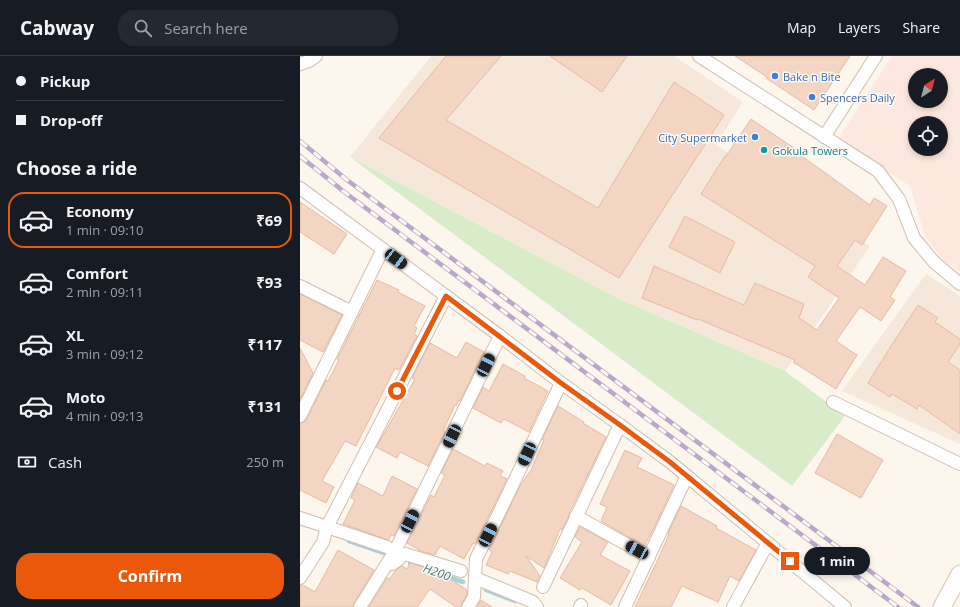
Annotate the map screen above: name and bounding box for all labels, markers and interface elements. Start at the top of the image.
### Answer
search box [118,10,398,46]
text: Cabway [20,15,94,41]
icon: search [132,17,154,39]
text: Search here [164,18,248,38]
text: Map [787,18,816,37]
text: Layers [838,18,880,37]
text: Share [902,18,940,37]
north arrow [908,68,948,108]
map controls [908,68,948,156]
place label: Bake n Bite [783,69,841,84]
text: Pickup [40,71,90,91]
marker: Bake n Bite [770,71,780,81]
place label: Spencers Daily [820,90,895,105]
marker: Spencers Daily [807,92,817,102]
text: Drop-off [40,110,102,130]
button: locate [908,116,948,156]
place label: City Supermarket [658,130,747,145]
marker: City Supermarket [750,132,760,142]
place label: Gokula Towers [772,143,848,158]
marker: Gokula Towers [759,145,769,155]
text: Choose a ride [16,156,137,180]
text: Economy [66,201,134,221]
icon: car [18,202,54,238]
text: ₹69 [256,210,282,230]
text: 1 min · 09:10 [66,221,143,239]
car [383,247,409,271]
text: Comfort [66,263,128,283]
icon: car [18,264,54,300]
text: ₹93 [256,272,282,292]
text: 2 min · 09:11 [66,283,143,301]
text: XL [66,325,84,345]
icon: car [18,326,54,362]
text: ₹117 [248,334,282,354]
text: 3 min · 09:12 [66,345,143,363]
car [475,352,497,378]
route start [388,382,406,400]
text: Moto [66,387,105,407]
icon: car [18,388,54,424]
text: ₹131 [248,396,282,416]
text: 4 min · 09:13 [66,407,143,425]
car [441,423,463,449]
car [516,441,538,467]
icon: cash [16,451,38,473]
text: Cash [48,452,82,472]
text: 250 m [246,453,284,471]
car [399,508,421,534]
car [477,522,499,548]
car [624,539,650,561]
callout: 1 min [804,547,870,575]
route end [781,552,799,570]
text: 1 min [819,552,855,570]
button: Confirm [16,553,284,599]
water label: H200 [421,559,453,585]

